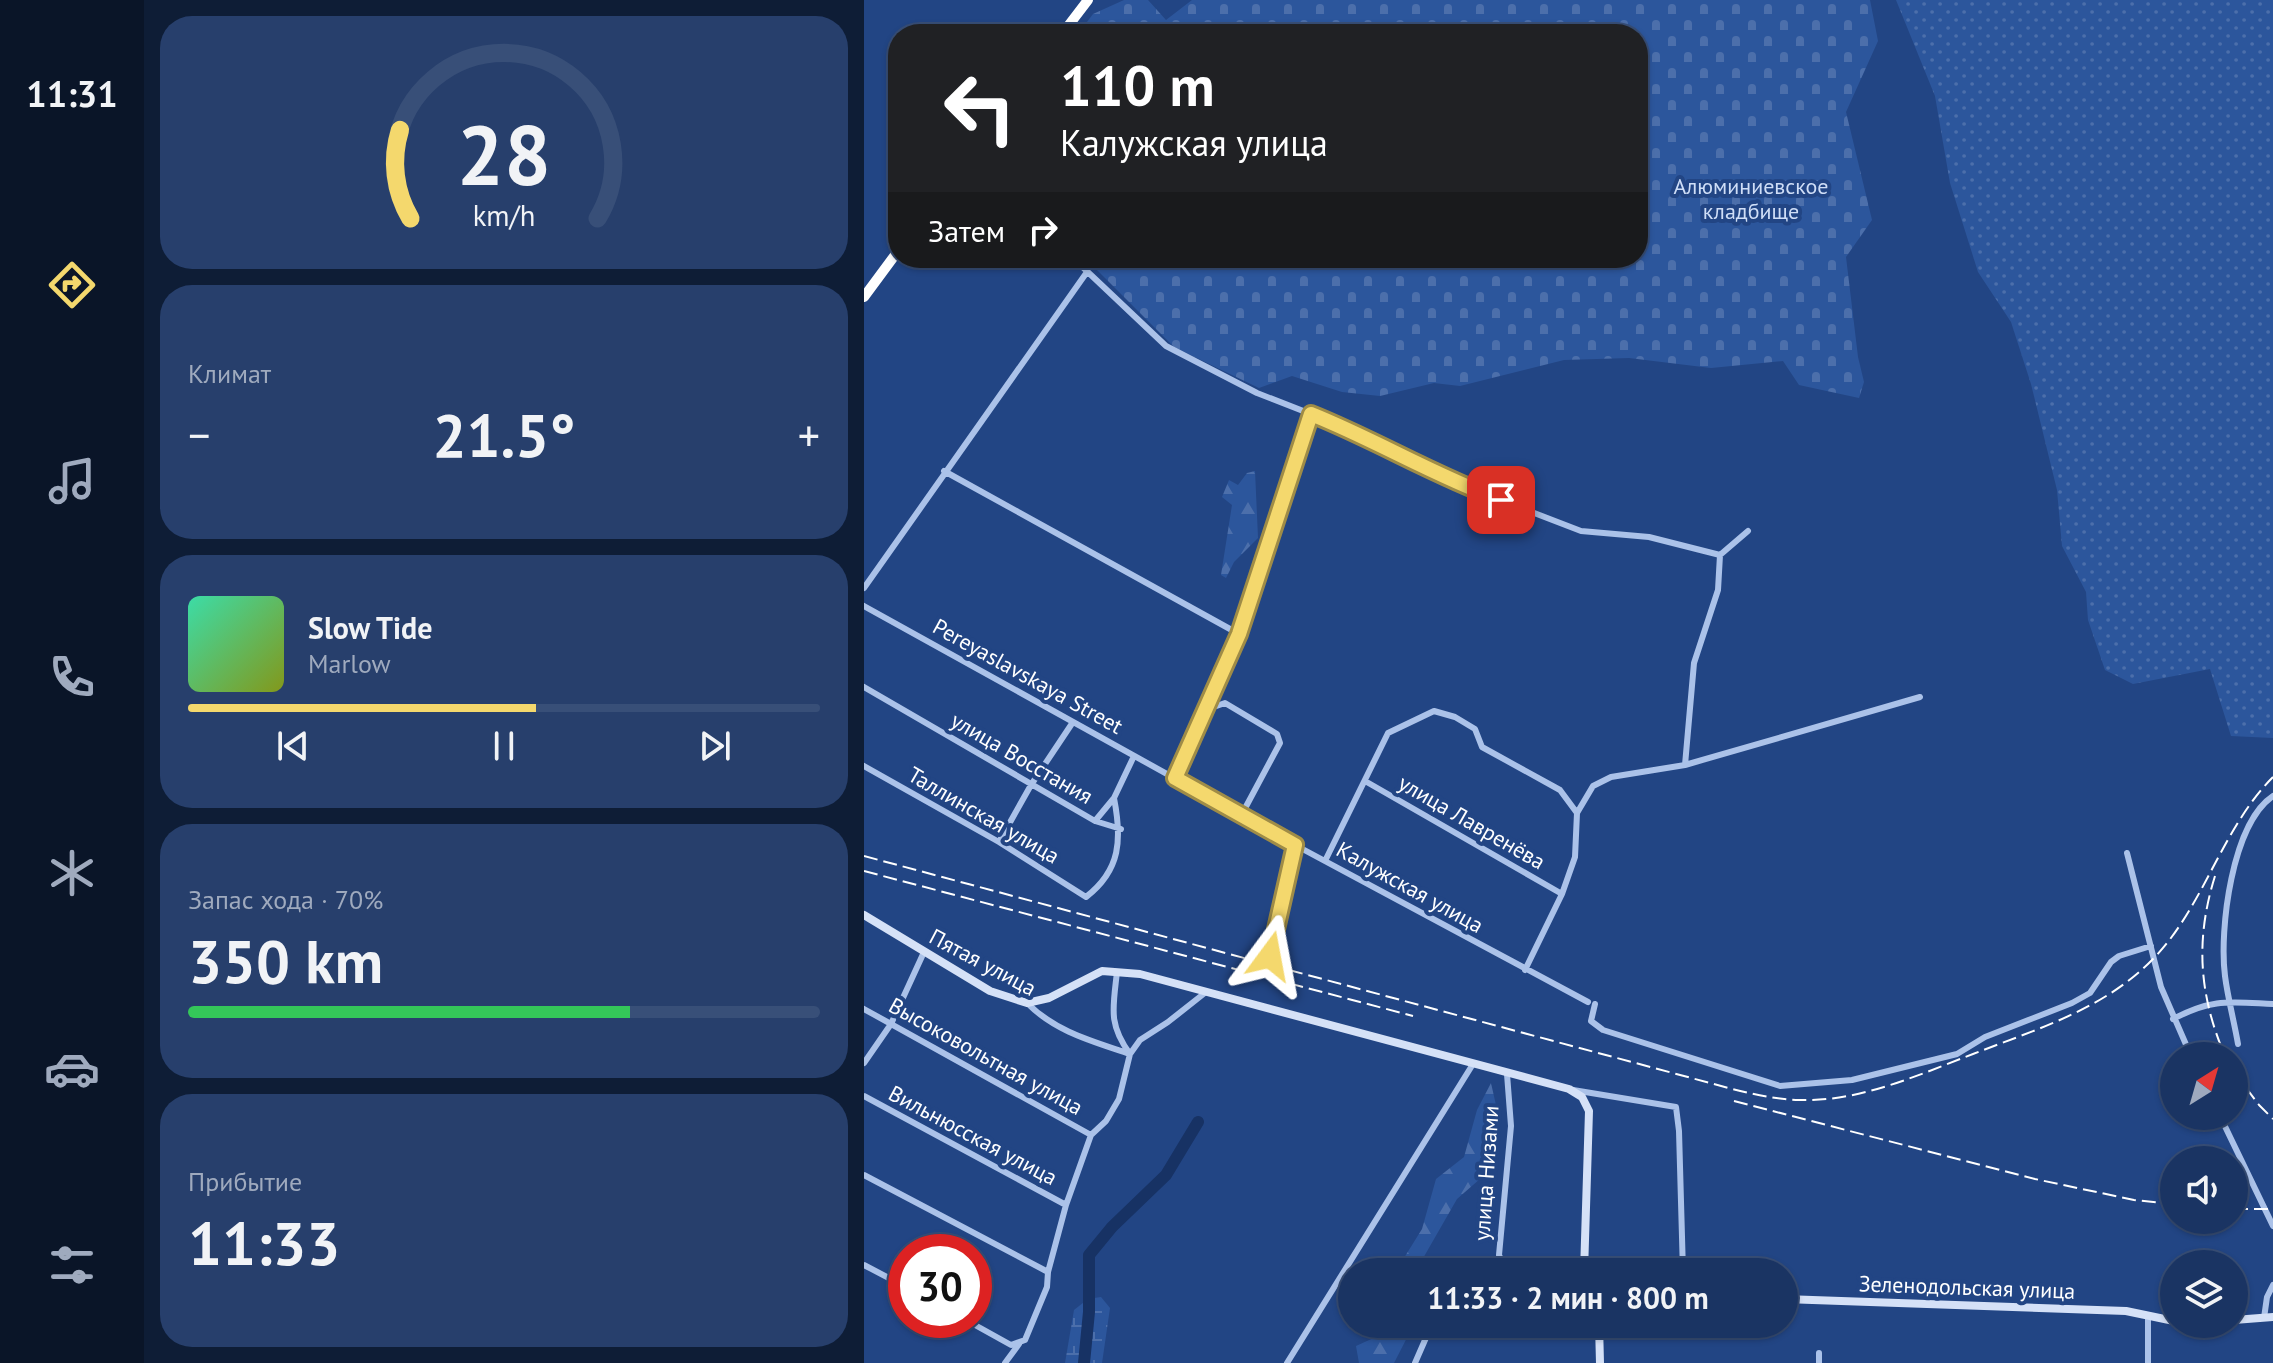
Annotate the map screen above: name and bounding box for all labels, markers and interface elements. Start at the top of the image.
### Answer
text: 110 m [1060,49,1215,121]
icon: left [928,56,1032,160]
text: 11:31 [26,70,118,117]
text: 28 [457,99,551,207]
text: Калужская улица [1060,119,1328,166]
park label: Алюминиевское кладбище [1673,172,1829,225]
text: km/h [473,197,535,234]
icon: right [1021,208,1065,252]
text: Затем [928,211,1005,250]
icon: directions [44,257,100,313]
text: Климат [188,357,271,390]
text: 21.5° [432,396,576,474]
text: − [188,406,210,463]
text: + [798,406,820,463]
icon: music [44,453,100,509]
pin [1467,466,1535,534]
icon: arrive [1479,478,1523,522]
text: Slow Tide [308,608,433,647]
street label: Pereyaslavskaya Street [928,612,1128,740]
text: Marlow [308,647,391,680]
icon: phone [44,649,100,705]
street label: улица Восстания [946,706,1098,810]
icon: previous [271,724,315,768]
icon: pause [482,724,526,768]
icon: next [693,724,737,768]
street label: Таллинская улица [903,760,1065,870]
street label: улица Лавренёва [1393,769,1551,875]
street label: Калужская улица [1332,835,1488,939]
icon: climate [44,845,100,901]
text: Запас хода · 70% [188,883,383,916]
position arrow [1228,914,1312,998]
text: 350 km [188,922,383,1000]
street label: Пятая улица [925,922,1041,1002]
street label: Высоковольтная улица [884,991,1088,1121]
icon: car [44,1041,100,1097]
north arrow [2160,1042,2248,1130]
map controls [2160,1042,2248,1338]
street label: Вильнюсская улица [884,1079,1062,1191]
street label: улица Низами [1467,1104,1505,1242]
button: sound [2160,1146,2248,1234]
text: Прибытие [188,1165,302,1198]
text: 11:33 [188,1204,340,1282]
speed limit sign: 30 [888,1234,992,1338]
icon: filters [44,1237,100,1293]
button: layers [2160,1250,2248,1338]
street label: Зеленодольская улица [1858,1269,2076,1305]
text: 11:33 · 2 мин · 800 m [1427,1278,1709,1317]

